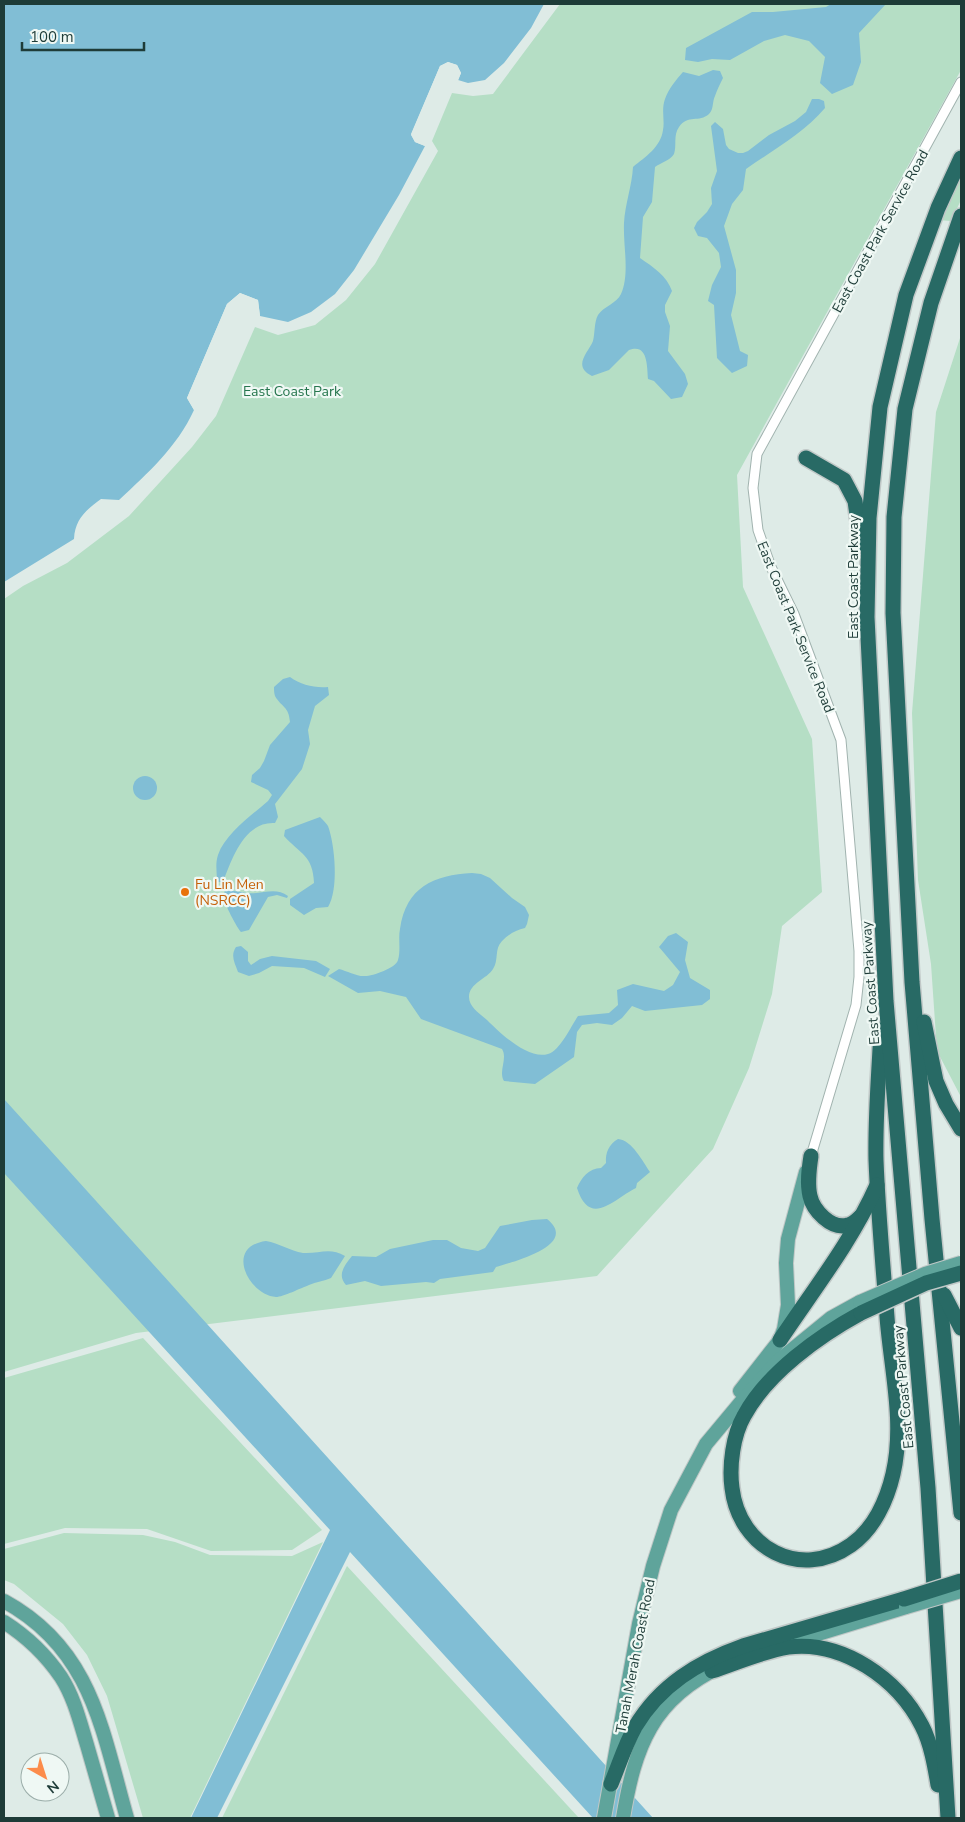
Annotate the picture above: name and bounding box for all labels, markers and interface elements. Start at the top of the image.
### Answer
scale bar [22,20,145,52]
text: 100 m [30,27,74,47]
street label: East Coast Park Service Road [828,146,933,316]
park label: East Coast Park [243,382,342,401]
street label: East Coast Parkway [844,514,863,639]
street label: East Coast Park Service Road [752,539,839,716]
place label: Fu Lin Men (NSRCC) [195,875,264,910]
marker: Fu Lin Men (NSRCC) [179,886,191,898]
street label: East Coast Parkway [857,920,884,1045]
street label: East Coast Parkway [889,1324,918,1449]
street label: Tanah Merah Coast Road [611,1577,660,1735]
north arrow [20,1752,70,1802]
text: N [43,1776,63,1797]

